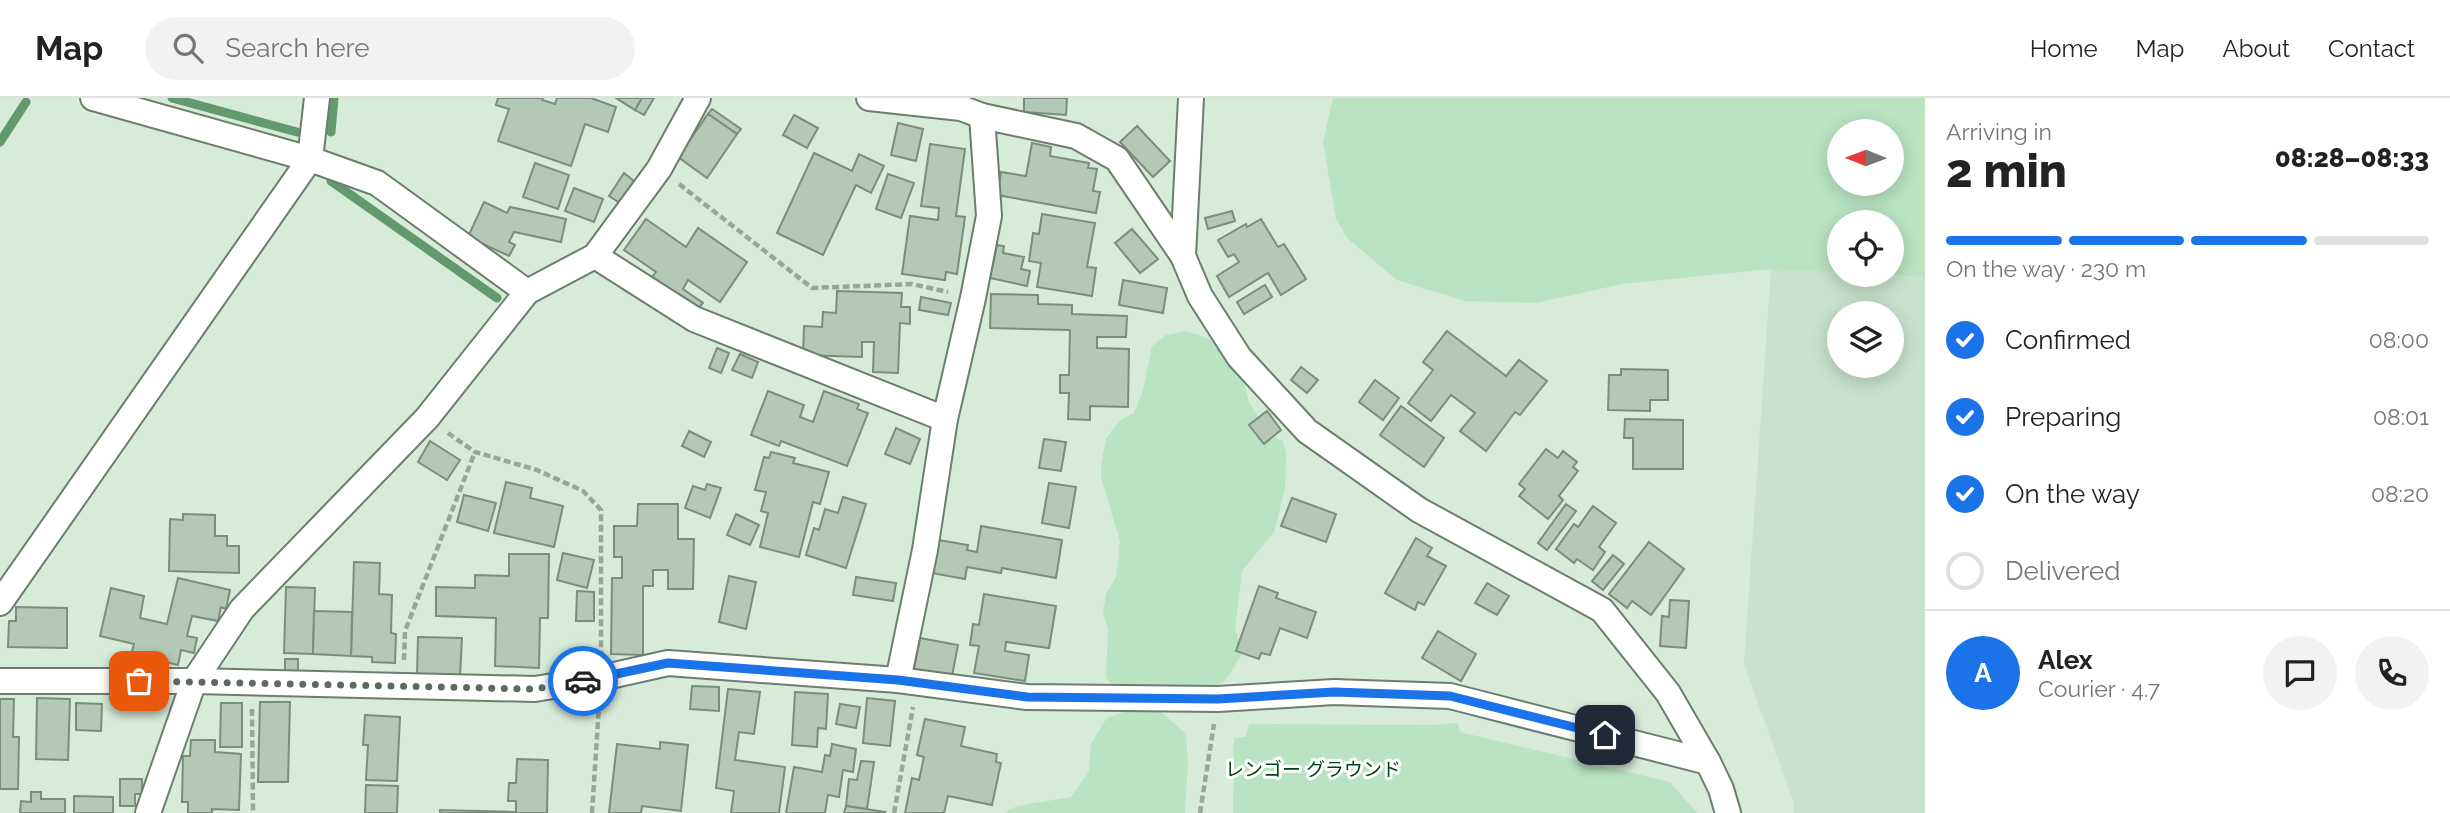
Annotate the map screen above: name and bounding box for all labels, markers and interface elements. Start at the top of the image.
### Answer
search box [145,17,635,80]
text: Map [35,29,103,68]
icon: search [169,29,207,67]
text: Search here [225,33,370,63]
text: Home [2030,34,2098,63]
text: Map [2136,34,2184,63]
text: About [2222,34,2290,63]
text: Contact [2328,34,2415,63]
text: Arriving in [1946,118,2052,145]
north arrow [1827,119,1904,196]
map controls [1827,119,1904,378]
text: 08:28–08:33 [2275,143,2429,173]
text: 2 min [1946,144,2067,198]
button: locate [1827,210,1904,287]
text: On the way · 230 m [1946,255,2146,282]
button: layers [1827,301,1904,378]
icon: check [1946,321,1984,359]
text: Confirmed [2005,325,2131,355]
text: 08:00 [2369,326,2429,353]
icon: check [1946,398,1984,436]
text: Preparing [2005,402,2121,432]
text: 08:01 [2373,403,2429,430]
icon: check [1946,475,1984,513]
text: On the way [2005,479,2140,509]
text: 08:20 [2371,480,2429,507]
text: Delivered [2005,556,2120,586]
button: chat [2263,636,2337,710]
button: phone [2355,636,2429,710]
text: Alex [2038,645,2093,675]
courier [548,646,618,716]
pin [109,651,169,711]
text: A [1974,658,1992,688]
icon: bag [120,662,158,700]
icon: car [564,662,602,700]
text: Courier · 4.7 [2038,675,2160,702]
pin [1575,705,1635,765]
icon: home [1586,716,1624,754]
park label: レンゴー グラウンド [1225,758,1401,780]

